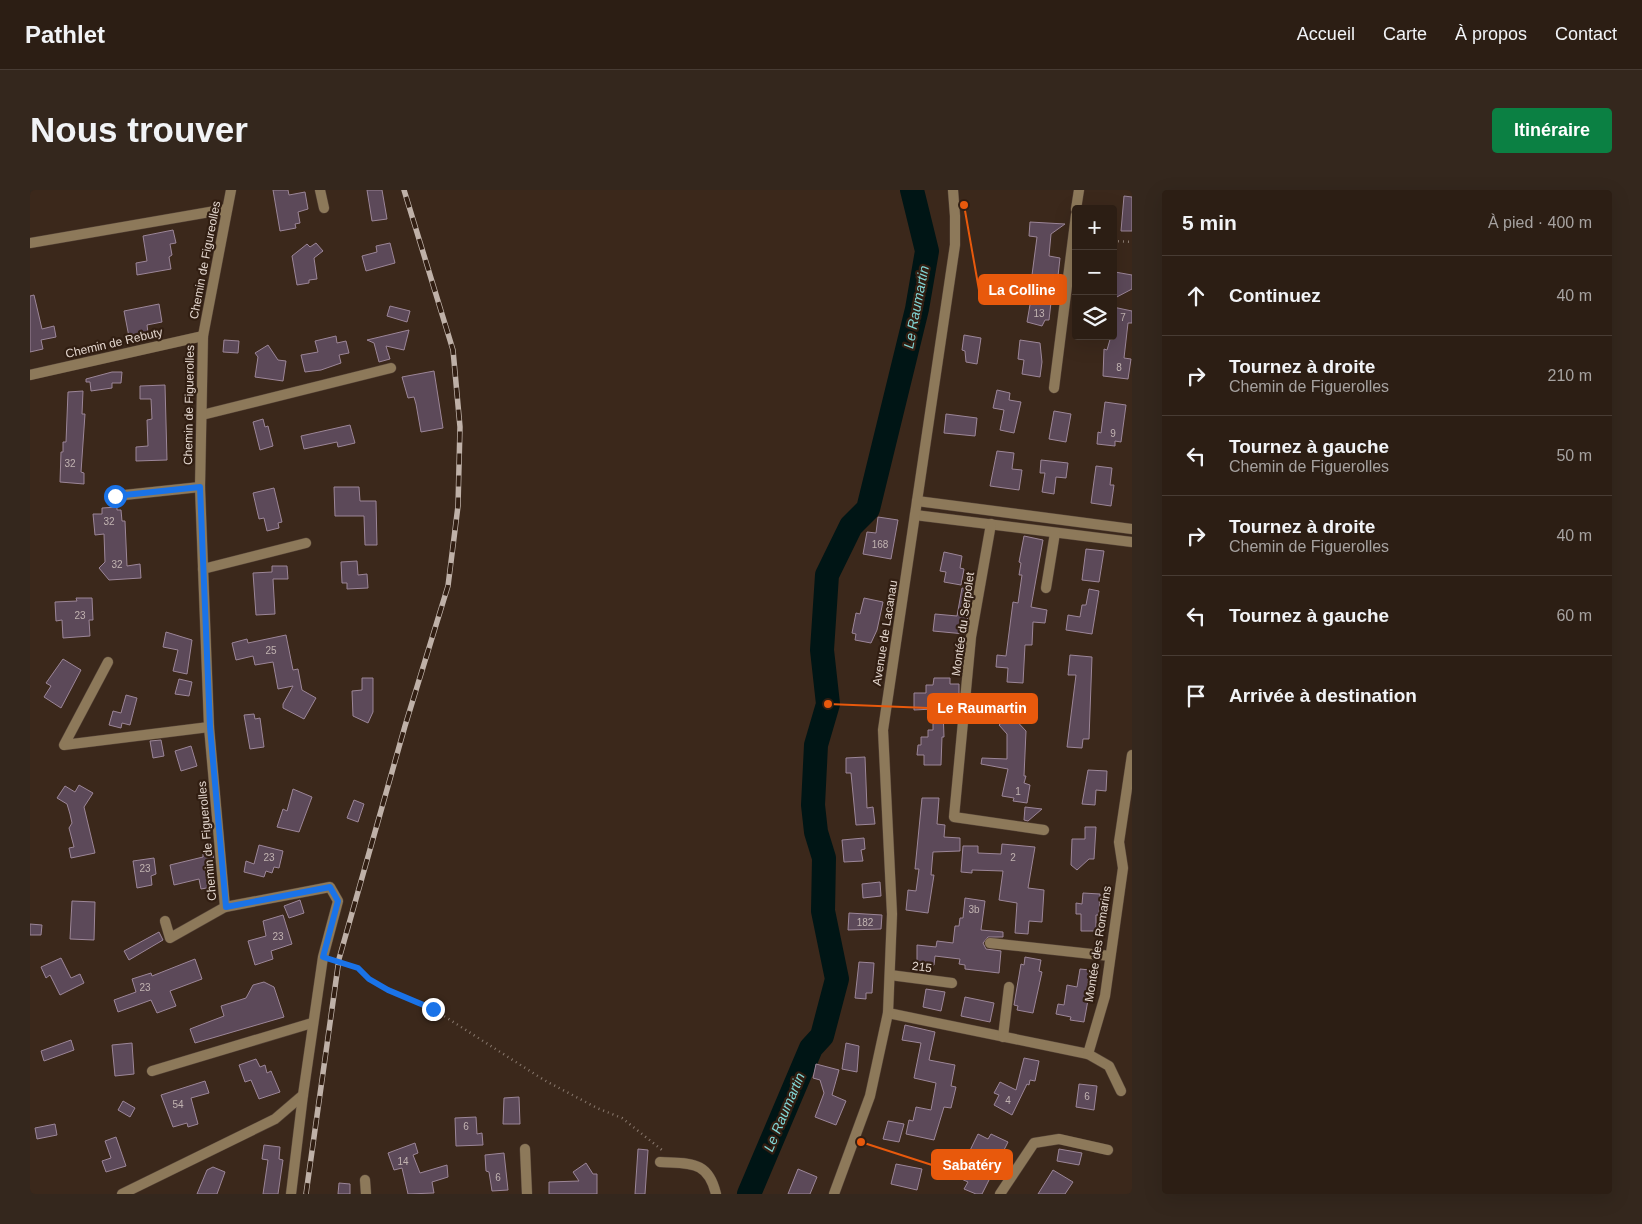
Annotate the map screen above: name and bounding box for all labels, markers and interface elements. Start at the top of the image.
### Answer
text: Pathlet [25,21,105,48]
text: Accueil [1297,24,1355,44]
text: Carte [1383,24,1427,44]
text: À propos [1455,24,1527,44]
text: Contact [1555,24,1617,44]
button: Itinéraire [1492,108,1612,153]
text: Nous trouver [30,110,248,149]
street label: Chemin de Figureolles [187,200,223,320]
map controls [1072,205,1117,340]
button: + [1072,205,1117,250]
text: 5 min [1182,211,1237,234]
text: À pied · 400 m [1488,214,1592,231]
button: − [1072,250,1117,295]
water label: Le Raumartin [900,264,932,350]
callout: La Colline [979,275,1066,304]
text: La Colline [989,282,1056,298]
icon: ahead [1182,282,1210,310]
text: Continuez [1229,285,1321,306]
text: 40 m [1556,287,1592,304]
button: layers [1072,295,1117,340]
house number: 13 [1033,308,1045,319]
house number: 7 [1120,312,1126,323]
street label: Chemin de Rebuty [64,325,164,361]
street label: Chemin de Figuerolles [181,345,197,465]
text: Tournez à droite [1229,356,1375,377]
house number: 8 [1116,362,1122,373]
icon: right [1182,362,1210,390]
text: 210 m [1548,367,1592,384]
text: Chemin de Figuerolles [1229,378,1389,395]
house number: 9 [1110,428,1116,439]
text: Tournez à gauche [1229,436,1389,457]
icon: left [1182,442,1210,470]
text: 50 m [1556,447,1592,464]
house number: 32 [64,458,76,469]
text: Chemin de Figuerolles [1229,458,1389,475]
route start [104,485,127,508]
house number: 32 [103,516,115,527]
text: Tournez à droite [1229,516,1375,537]
icon: right [1182,522,1210,550]
text: 40 m [1556,527,1592,544]
text: Chemin de Figuerolles [1229,538,1389,555]
house number: 168 [872,539,889,550]
house number: 32 [111,559,123,570]
street label: Montée du Serpolet [949,571,977,677]
street label: Avenue de Lacanau [870,579,900,687]
icon: left [1182,602,1210,630]
text: Tournez à gauche [1229,605,1389,626]
text: 60 m [1556,607,1592,624]
house number: 23 [74,610,86,621]
house number: 25 [265,645,277,656]
icon: arrive [1182,682,1210,710]
text: Arrivée à destination [1229,685,1417,706]
callout: Le Raumartin [928,694,1037,723]
text: Le Raumartin [937,700,1027,716]
street label: Chemin de Figuerolles [195,781,219,901]
house number: 1 [1015,786,1021,797]
house number: 23 [263,852,275,863]
house number: 2 [1010,852,1016,863]
house number: 23 [139,863,151,874]
street label: Montée des Romarins [1082,885,1114,1003]
house number: 3b [968,904,980,915]
house number: 182 [857,917,874,928]
house number: 23 [272,931,284,942]
street label: 215 [911,959,933,975]
house number: 23 [139,982,151,993]
route end [422,998,445,1021]
water label: Le Raumartin [760,1070,808,1154]
house number: 6 [1084,1091,1090,1102]
house number: 4 [1005,1095,1011,1106]
house number: 54 [172,1099,184,1110]
house number: 6 [463,1121,469,1132]
callout: Sabatéry [932,1150,1012,1179]
house number: 14 [397,1156,409,1167]
text: Sabatéry [942,1157,1002,1173]
house number: 6 [495,1172,501,1183]

